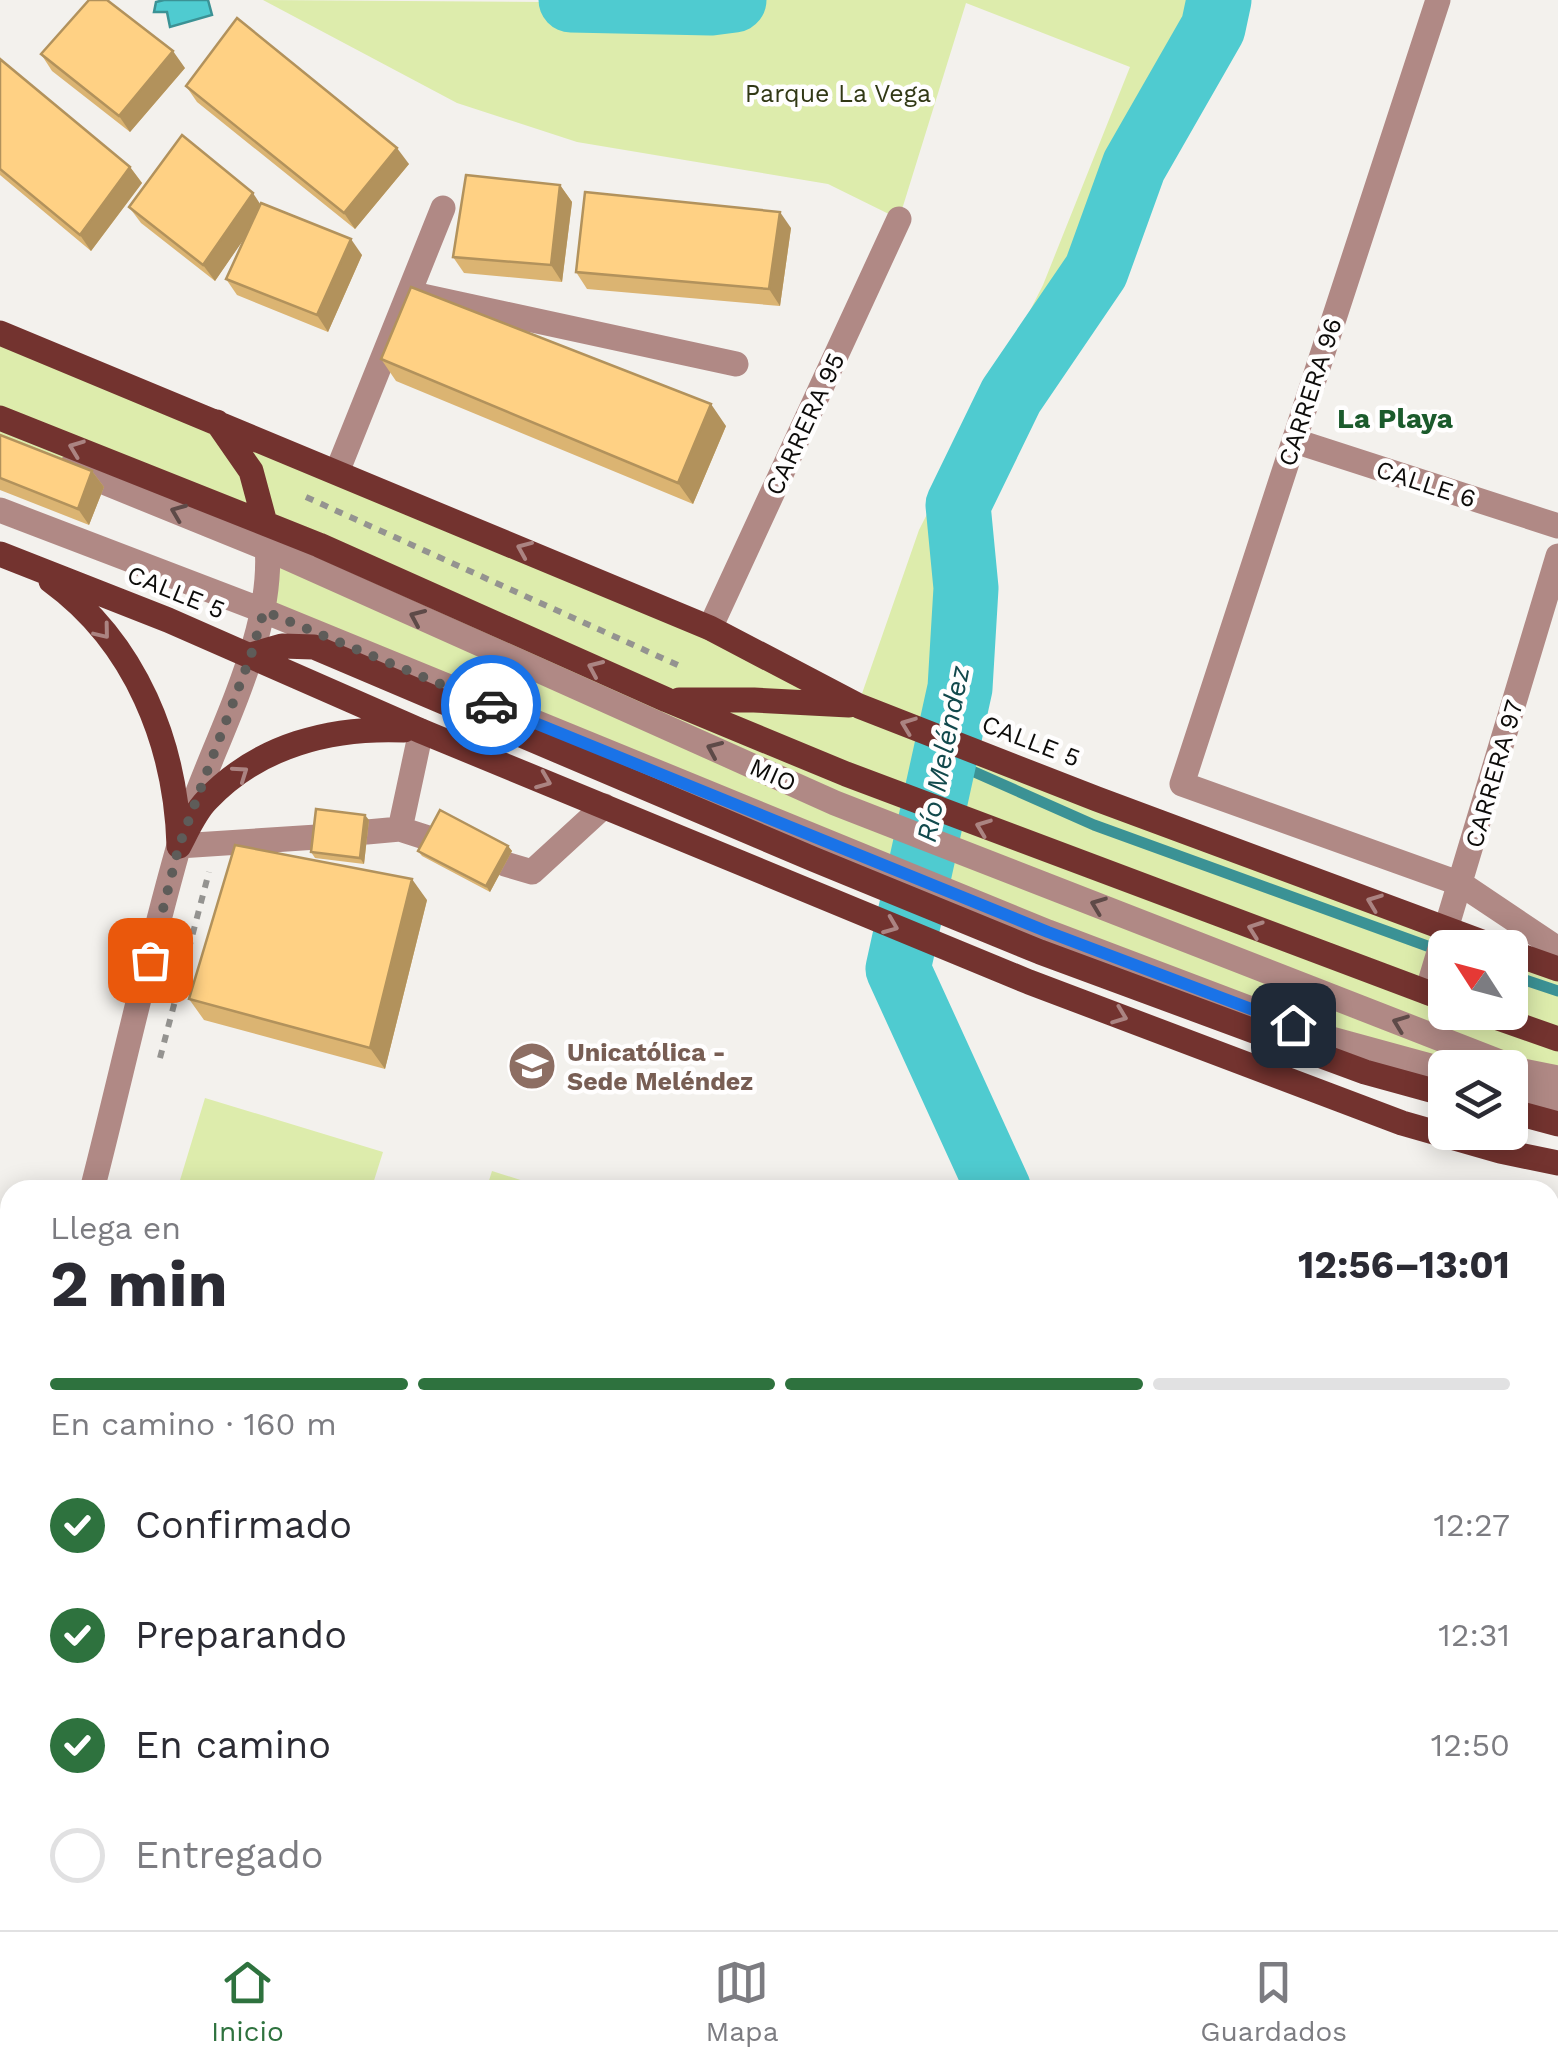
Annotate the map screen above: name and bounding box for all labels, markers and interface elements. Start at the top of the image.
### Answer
park label: Parque La Vega [745,79,931,108]
street label: CARRERA 96 [1272,314,1348,470]
street label: CARRERA 95 [759,348,851,500]
district label: La Playa [1337,402,1454,435]
one-way arrow [68,440,86,460]
street label: CALLE 6 [1372,454,1480,514]
one-way arrow [170,504,188,524]
one-way arrow [516,541,534,561]
street label: CALLE 5 [123,559,229,625]
one-way arrow [410,609,428,629]
one-way arrow [91,621,109,639]
courier [441,655,541,755]
one-way arrow [587,660,605,680]
water label: Río Meléndez [910,663,976,845]
icon: car [464,678,519,733]
street label: CARRERA 97 [1459,697,1529,851]
street label: CALLE 5 [978,709,1084,773]
one-way arrow [901,716,918,736]
one-way arrow [706,741,724,761]
street label: MIO [745,752,801,798]
one-way arrow [229,767,248,785]
one-way arrow [534,770,552,790]
one-way arrow [975,818,992,839]
one-way arrow [1366,893,1383,914]
one-way arrow [1090,896,1107,916]
one-way arrow [881,915,899,935]
pin [108,918,193,1003]
one-way arrow [1247,921,1265,941]
north arrow [1428,930,1528,1030]
map controls [1428,930,1528,1150]
icon: bag [123,933,178,988]
pin [1251,983,1336,1068]
icon: home [1266,998,1321,1053]
one-way arrow [1110,1005,1127,1025]
one-way arrow [1393,1015,1410,1035]
place label: Unicatólica - Sede Meléndez [567,1038,753,1096]
school or university icon: Unicatólica - Sede Meléndez [506,1040,558,1092]
button: layers [1428,1050,1528,1150]
text: Llega en [50,1209,181,1247]
text: 12:56–13:01 [1298,1243,1510,1287]
text: 2 min [50,1246,228,1322]
text: En camino · 160 m [50,1405,337,1443]
icon: check [50,1498,105,1553]
text: Confirmado [135,1503,352,1547]
text: 12:27 [1433,1506,1510,1544]
icon: check [50,1608,105,1663]
text: Preparando [135,1613,347,1657]
text: 12:31 [1438,1616,1510,1654]
icon: check [50,1718,105,1773]
text: En camino [135,1723,331,1767]
text: 12:50 [1431,1726,1510,1764]
text: Entregado [135,1833,324,1877]
tab: Inicio [211,1955,284,2048]
tab: Mapa [705,1955,778,2048]
tab: Guardados [1200,1955,1347,2048]

